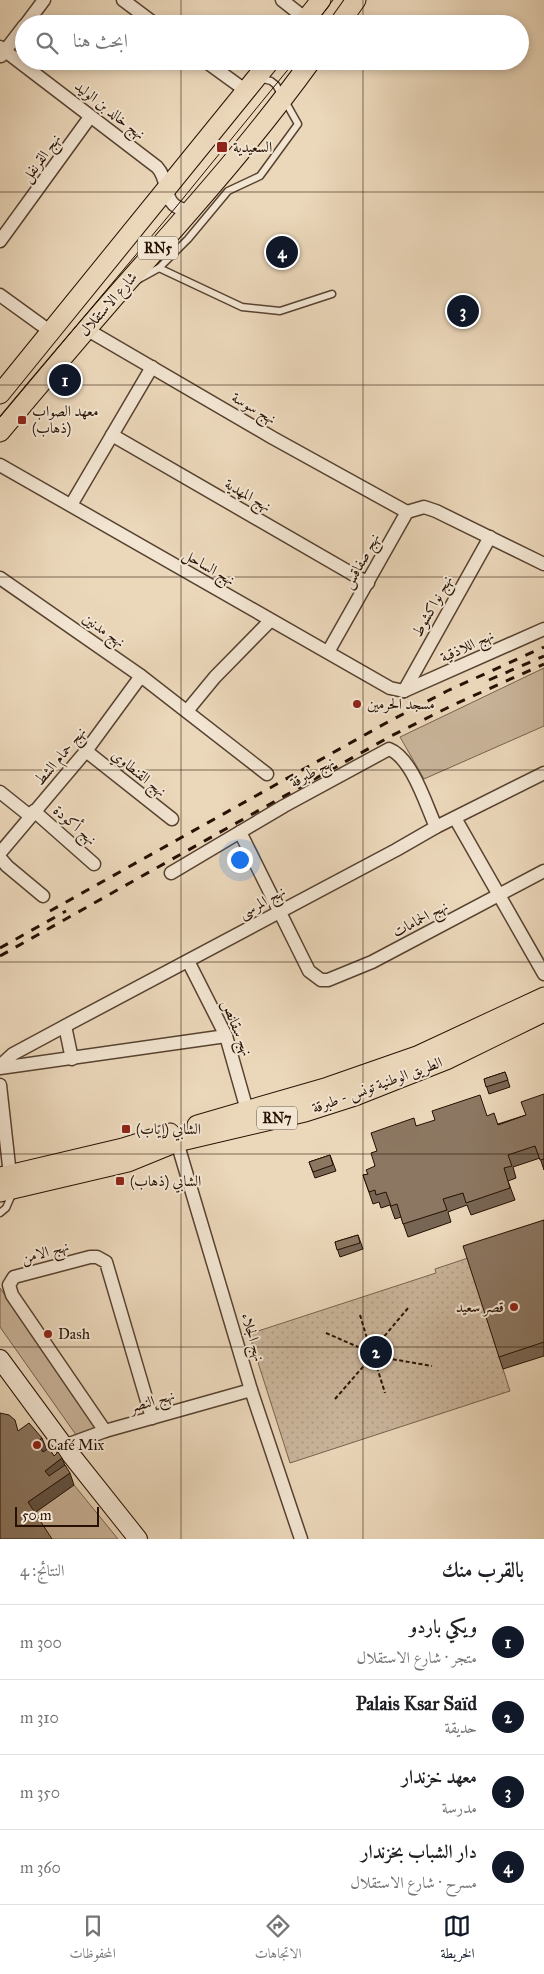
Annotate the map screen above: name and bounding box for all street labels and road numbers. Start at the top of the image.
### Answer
street label: نهج خالد بن الوليد [68,77,149,147]
street label: نهج القرنفل [17,130,69,189]
road number: RN5 [138,237,178,260]
street label: شارع الاستقلال [75,268,144,342]
street label: نهج سوسة [226,388,280,432]
street label: نهج المهدية [219,475,275,520]
street label: نهج صفاقس [338,530,388,594]
street label: نهج الساحل [177,545,238,593]
street label: نهج نواكشوط [408,572,461,642]
street label: نهج مدنين [76,609,129,655]
street label: نهج اللاذقية [437,626,499,671]
street label: نهج حمام الشط [30,723,93,792]
street label: نهج القنطاوي [105,746,170,804]
street label: نهج طبرقة [287,753,340,796]
street label: نهج أكودة [46,800,102,853]
street label: نهج المرسى [235,882,291,927]
street label: نهج الحمامات [389,897,453,946]
street label: نهج سقانص [213,997,256,1061]
street label: الطريق الوطنية تونس - طبرقة [309,1053,445,1118]
road number: RN7 [257,1106,297,1130]
street label: نهج الامن [19,1237,72,1272]
street label: نهج الجلاء [233,1311,268,1365]
street label: نهج النصر [125,1386,178,1421]

